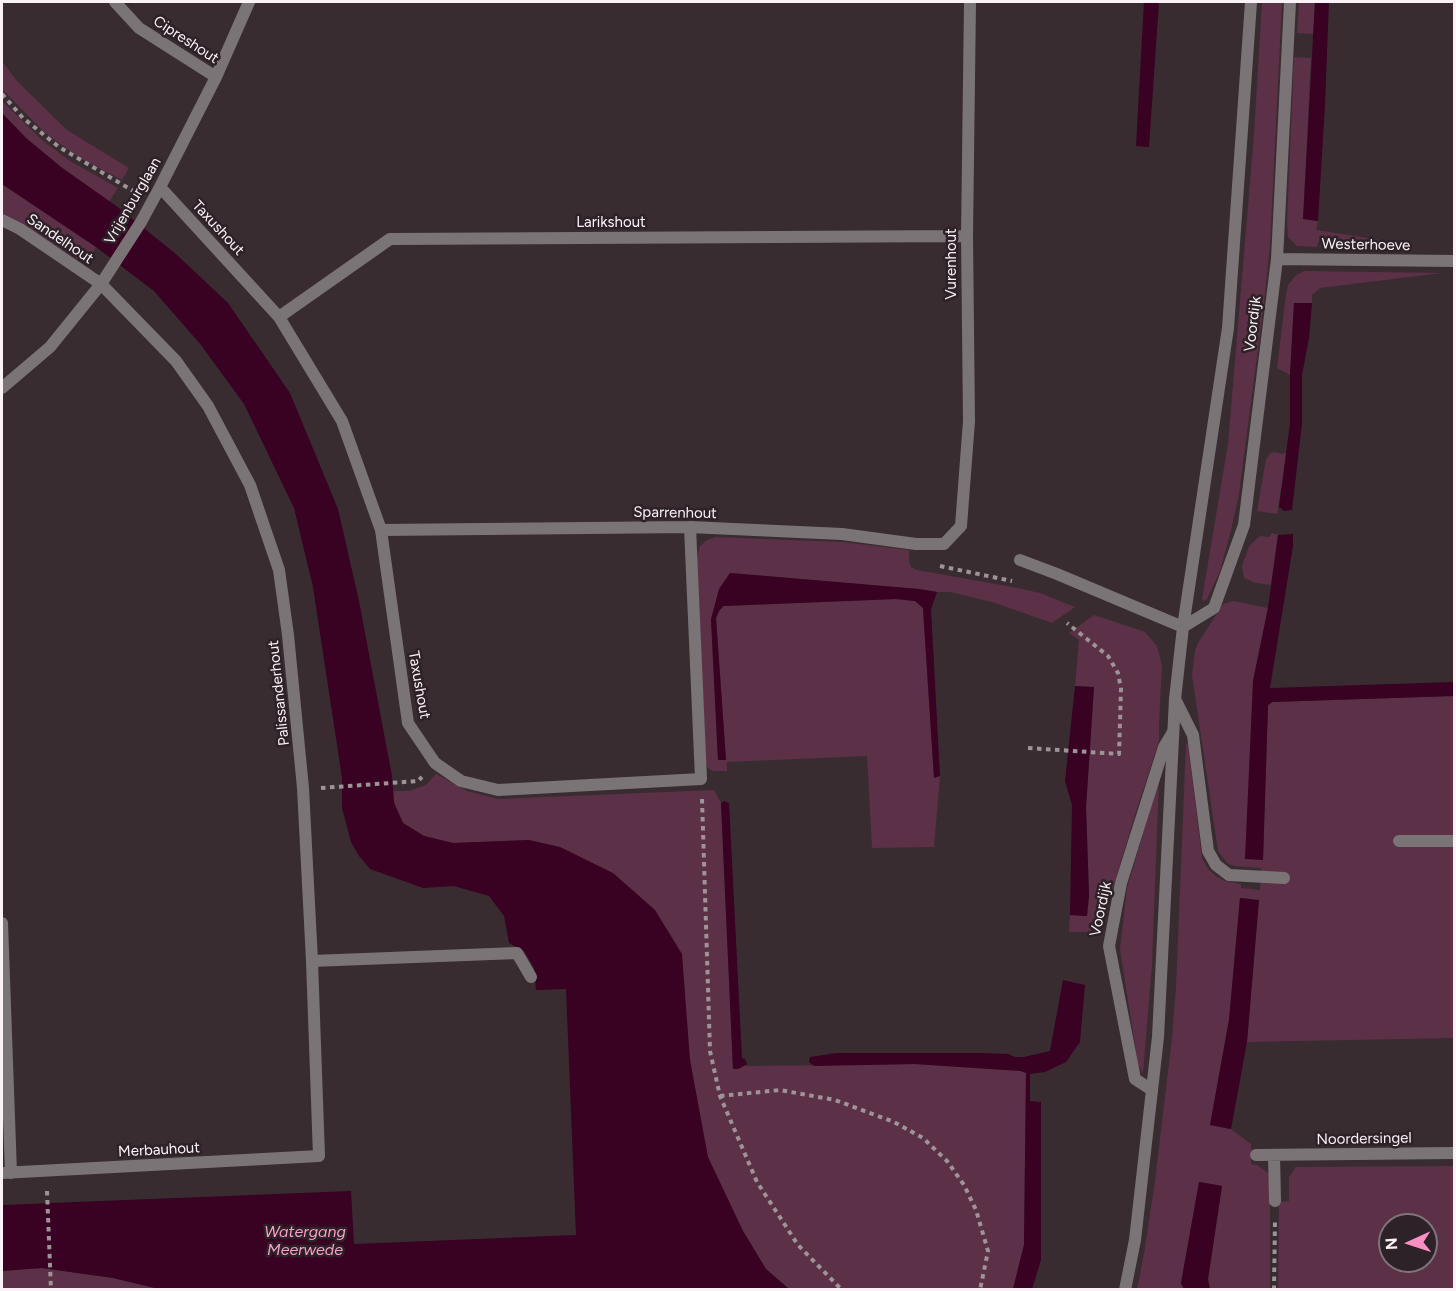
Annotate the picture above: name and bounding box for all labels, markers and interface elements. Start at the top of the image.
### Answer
street label: Cipreshout [150,12,222,68]
street label: Vrijenburglaan [101,154,165,248]
street label: Taxushout [188,197,248,259]
street label: Sandelhout [23,210,97,268]
street label: Larikshout [576,214,646,232]
street label: Vurenhout [943,228,961,300]
street label: Westerhoeve [1321,235,1411,255]
street label: Voordijk [1241,295,1265,353]
street label: Sparrenhout [633,503,717,523]
street label: Palissanderhout [265,639,293,747]
street label: Taxushout [404,650,434,720]
street label: Voordijk [1086,880,1116,938]
street label: Noordersingel [1316,1129,1412,1149]
street label: Merbauhout [118,1139,200,1161]
north arrow [1378,1213,1438,1273]
water label: Watergang Meerwede [264,1222,346,1260]
text: N [1382,1237,1401,1251]

